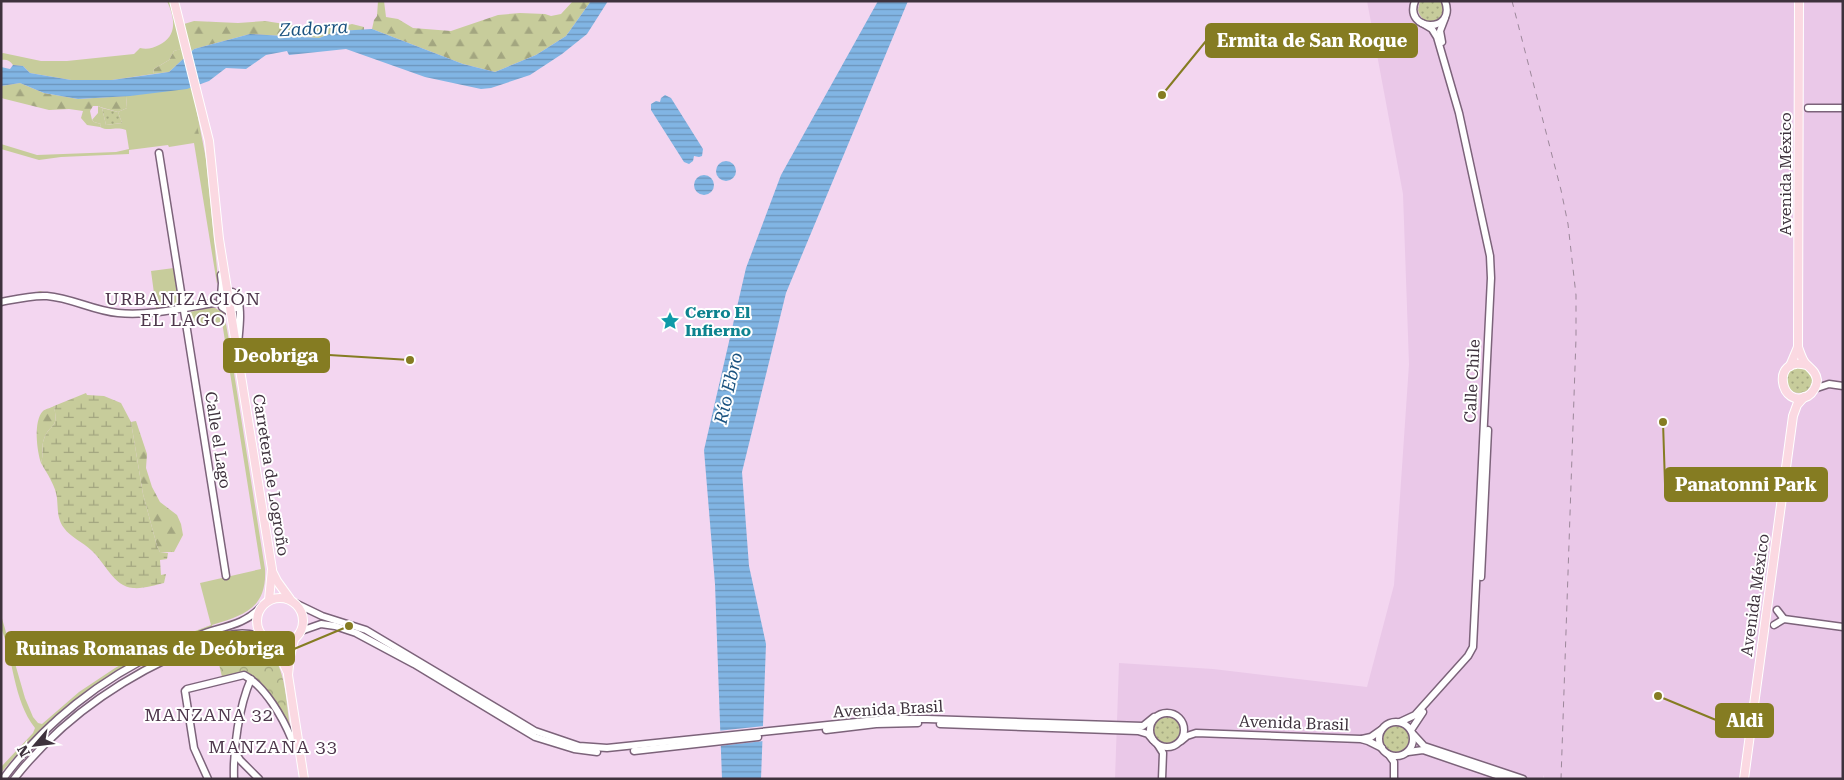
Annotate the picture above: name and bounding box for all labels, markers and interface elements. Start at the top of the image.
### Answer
water label: Zadorra [278,16,349,40]
callout: Ermita de San Roque [1206,24,1417,57]
text: Ermita de San Roque [1217,30,1408,51]
street label: Avenida México [1776,112,1795,236]
district label: URBANIZACIÓN EL LAGO [105,288,261,330]
place label: Cerro El Infierno [685,303,751,340]
place icon: Cerro El Infierno [659,310,681,332]
callout: Deobriga [224,339,329,372]
street label: Calle Chile [1460,339,1484,423]
text: Deobriga [234,345,319,366]
water label: Río Ebro [709,350,746,427]
street label: Calle el Lago [201,390,235,490]
street label: Carretera de Logroño [249,393,293,558]
callout: Panatonni Park [1665,468,1827,501]
text: Panatonni Park [1675,474,1817,495]
street label: Avenida México [1737,532,1773,658]
callout: Ruinas Romanas de Deóbriga [6,632,294,665]
text: Ruinas Romanas de Deóbriga [16,638,285,659]
street label: Avenida Brasil [832,697,944,721]
district label: MANZANA 32 [144,704,274,725]
callout: Aldi [1716,704,1773,737]
text: Aldi [1726,710,1764,731]
street label: Avenida Brasil [1239,712,1349,734]
north arrow [10,720,60,770]
district label: MANZANA 33 [208,736,338,757]
text: N [14,742,33,760]

